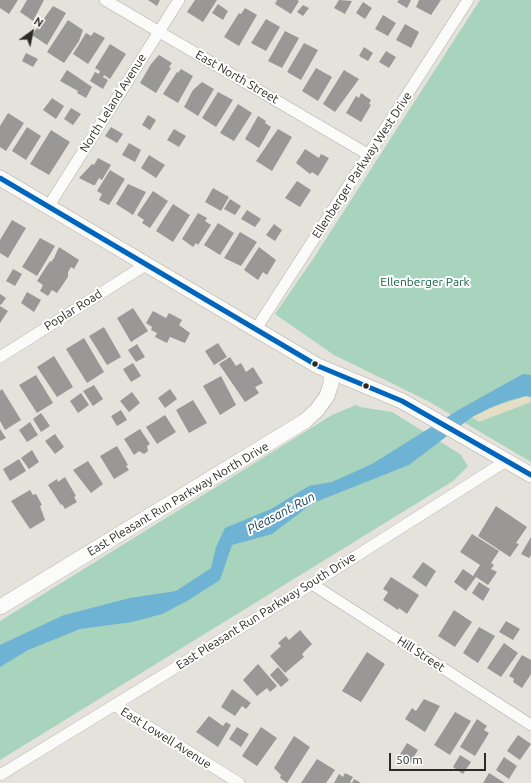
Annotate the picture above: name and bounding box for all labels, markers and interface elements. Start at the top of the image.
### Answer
north arrow [12,12,52,52]
text: N [32,15,45,29]
street label: East North Street [193,47,281,107]
street label: North Leland Avenue [77,51,149,155]
street label: Ellenberger Parkway West Drive [309,89,415,241]
park label: Ellenberger Park [380,275,470,289]
street label: Poplar Road [41,287,105,333]
unlabelled marker [310,359,320,369]
unlabelled marker [361,381,371,391]
street label: East Pleasant Run Parkway North Drive [85,439,271,559]
water label: Pleasant Run [244,489,318,537]
street label: East Pleasant Run Parkway South Drive [174,550,358,672]
street label: Hill Street [395,633,447,675]
street label: East Lowell Avenue [118,704,214,772]
scale bar [391,745,488,771]
text: 50 m [396,753,423,766]

